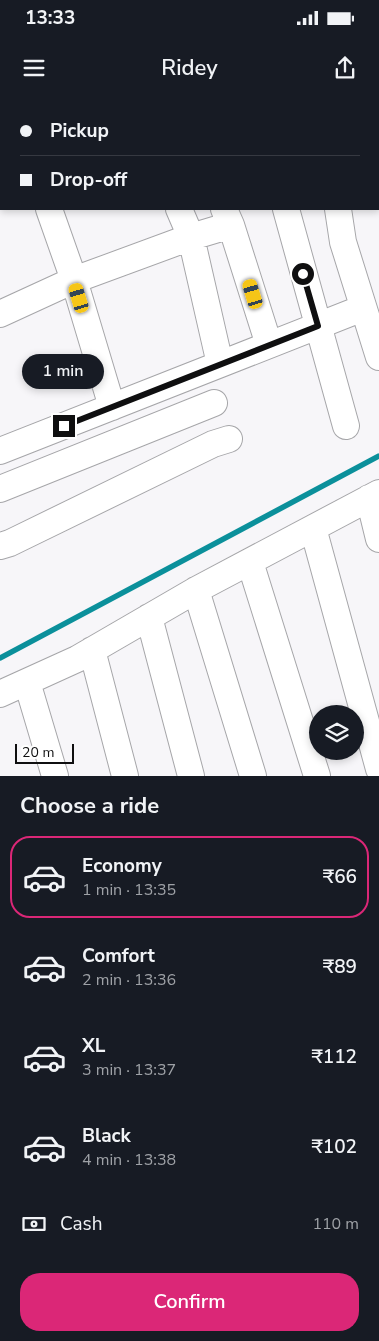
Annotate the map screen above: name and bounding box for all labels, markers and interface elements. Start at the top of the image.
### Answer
text: 13:33 [25,5,75,31]
text: Ridey [161,53,218,83]
icon: menu [20,54,48,82]
icon: share [331,54,359,82]
text: Pickup [50,118,109,144]
text: Drop-off [50,167,127,193]
route start [292,263,314,285]
car [241,277,264,311]
car [67,281,90,315]
callout: 1 min [23,354,105,388]
text: 1 min [43,360,83,382]
route end [53,415,75,437]
map controls [309,705,364,760]
button: layers [309,705,364,760]
scale bar [15,741,74,764]
text: 20 m [22,743,54,762]
text: Choose a ride [20,791,159,821]
text: Economy [82,853,162,879]
icon: car [22,855,67,900]
text: ₹66 [323,864,357,890]
text: 1 min · 13:35 [82,879,176,901]
text: Comfort [82,943,155,969]
icon: car [22,945,67,990]
text: ₹89 [323,954,357,980]
text: 2 min · 13:36 [82,969,176,991]
text: XL [82,1033,105,1059]
icon: car [22,1035,67,1080]
text: ₹112 [311,1044,357,1070]
text: 3 min · 13:37 [82,1059,176,1081]
text: Black [82,1123,131,1149]
icon: car [22,1125,67,1170]
text: ₹102 [311,1134,357,1160]
text: 4 min · 13:38 [82,1149,176,1171]
icon: cash [20,1210,48,1238]
text: Cash [60,1211,102,1237]
text: 110 m [312,1213,359,1235]
button: Confirm [20,1273,359,1331]

